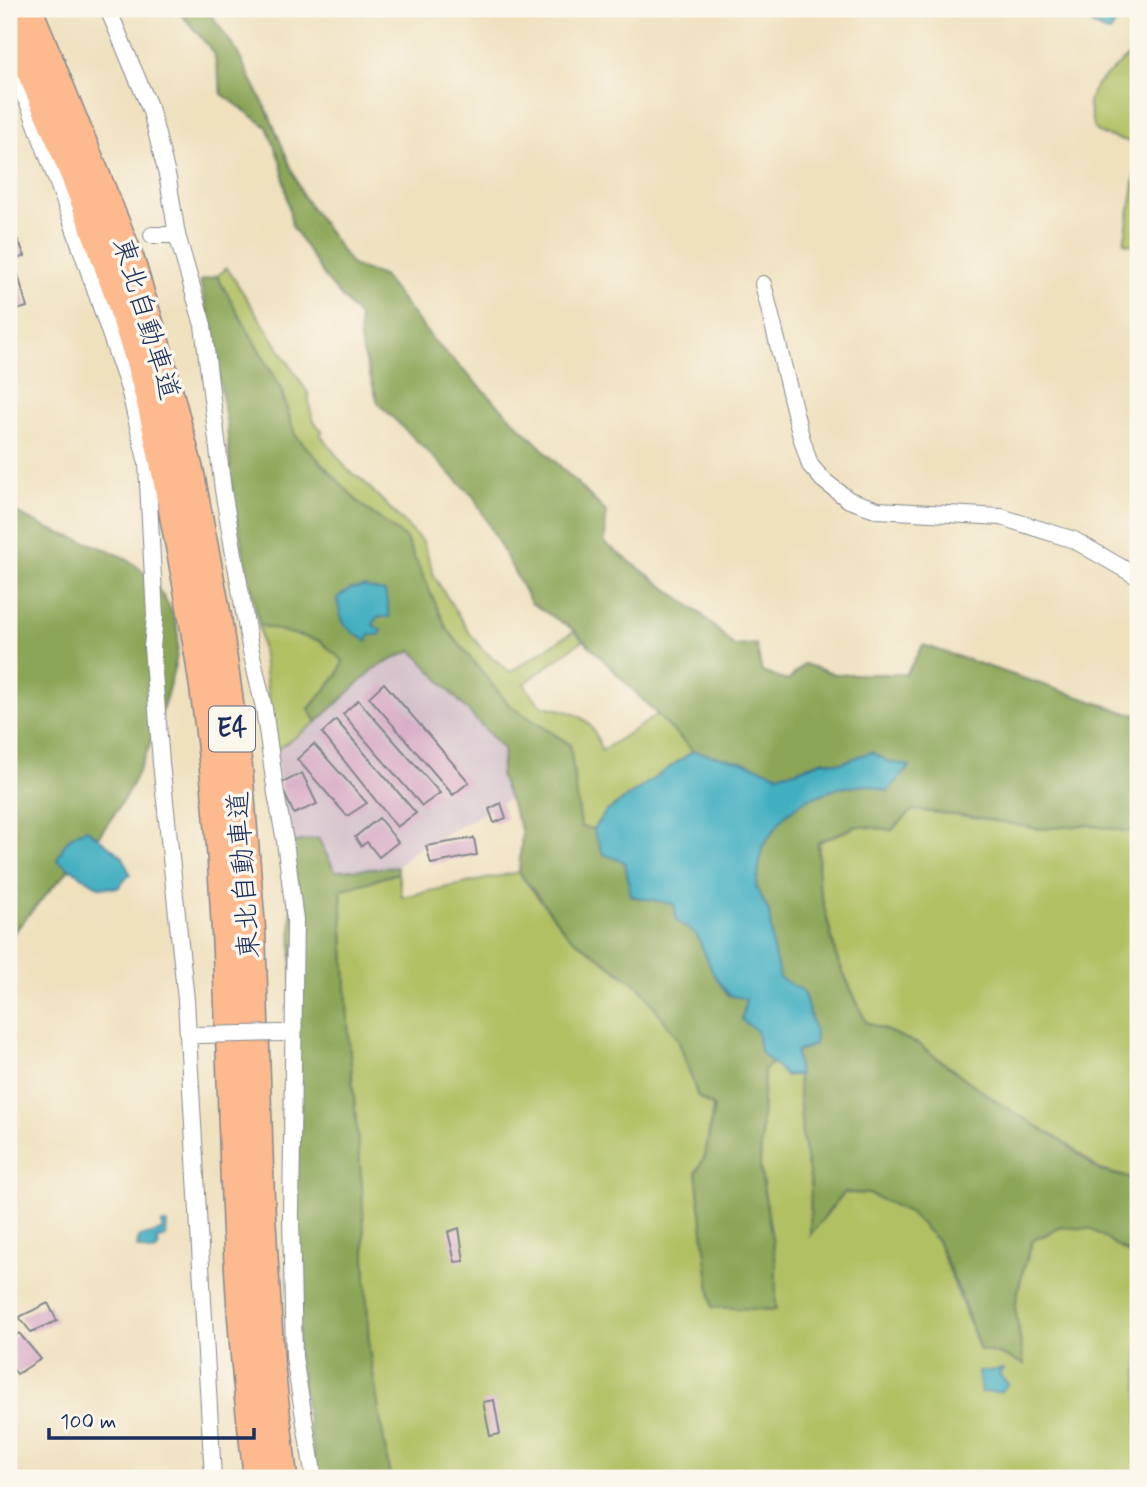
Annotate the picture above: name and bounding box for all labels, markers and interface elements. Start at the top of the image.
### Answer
street label: 東北自動車道 [103,233,187,405]
road number: E4 [209,706,255,751]
street label: 東北自動車道 [221,790,269,960]
scale bar [49,1396,254,1440]
text: 100 m [60,1408,116,1436]

